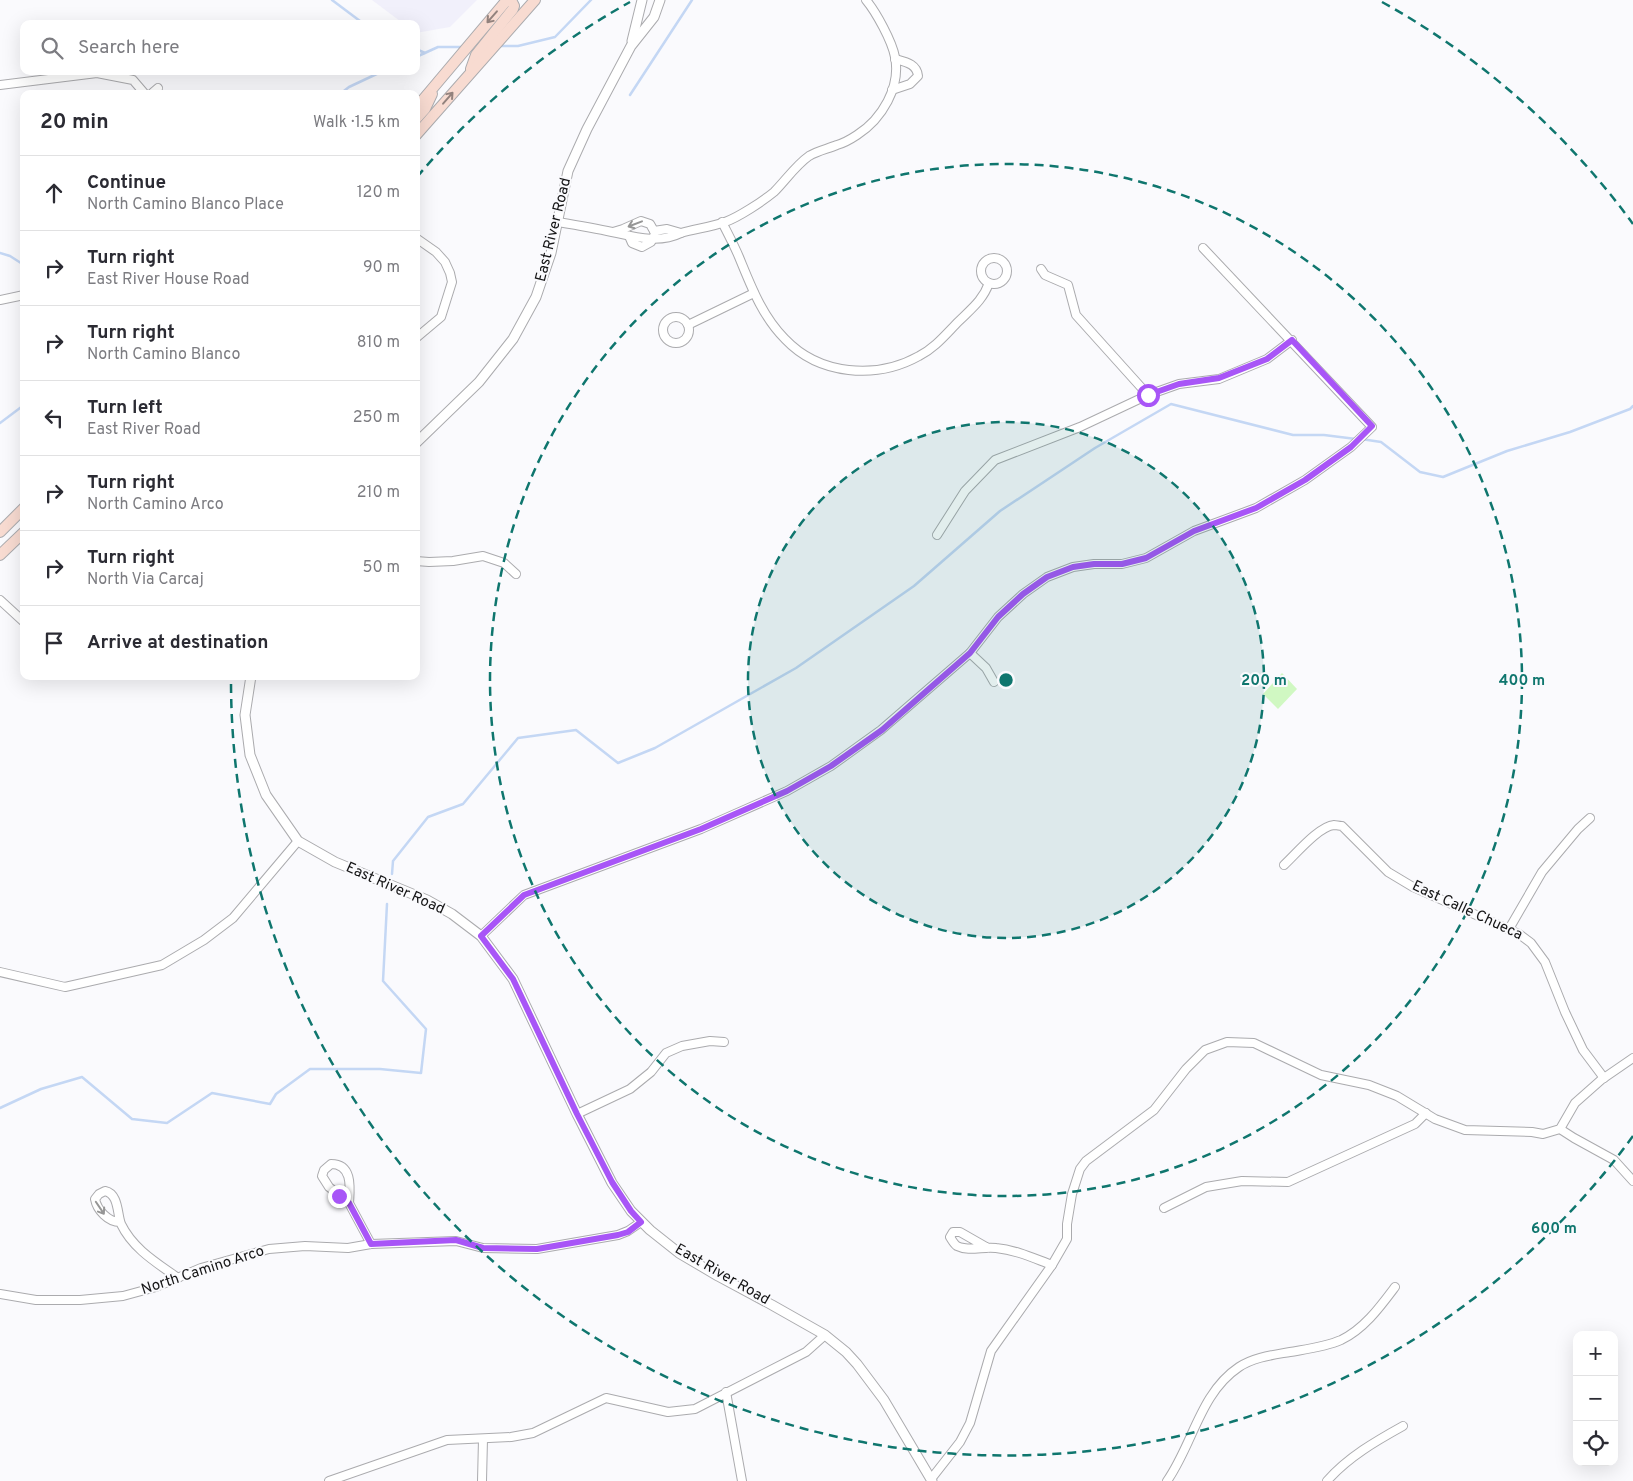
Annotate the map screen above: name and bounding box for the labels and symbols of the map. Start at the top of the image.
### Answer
one-way arrow [487,10,498,23]
one-way arrow [442,92,454,105]
street label: East River Road [532,176,576,284]
one-way arrow [628,220,643,229]
route start [1137,384,1160,407]
centre of rings [997,671,1015,689]
text: 200 m [1241,672,1287,691]
text: 400 m [1499,672,1545,691]
street label: East River Road [342,859,448,919]
street label: East Calle Chueca [1409,877,1525,945]
route end [328,1185,351,1208]
one-way arrow [95,1201,105,1215]
text: 600 m [1531,1220,1577,1239]
street label: East River Road [671,1240,773,1310]
street label: North Camino Arco [139,1242,267,1300]

